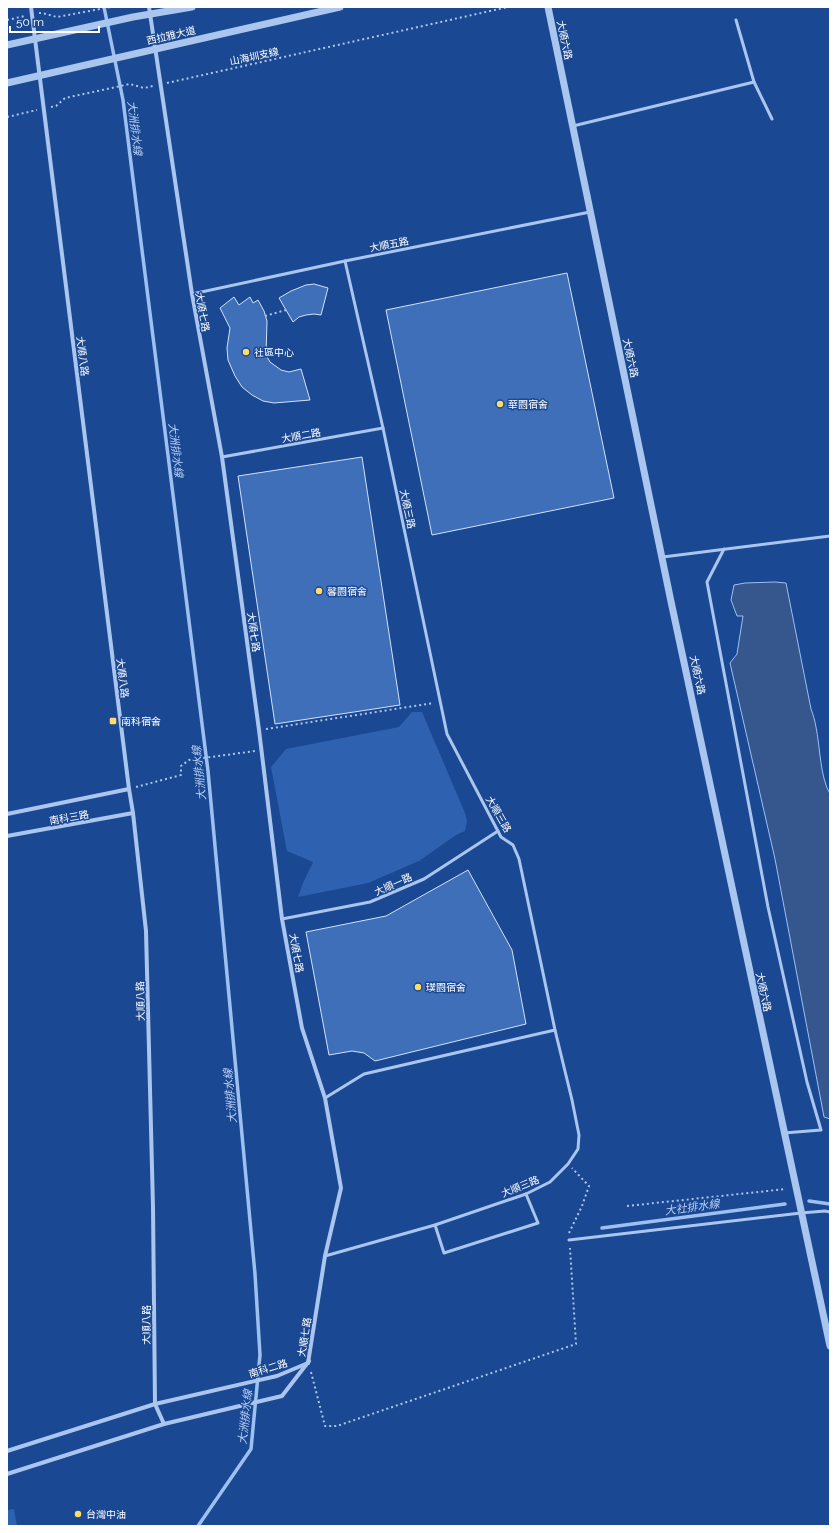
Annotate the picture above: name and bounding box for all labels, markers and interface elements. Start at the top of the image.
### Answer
scale bar [10,8,99,34]
text: 50 m [16,15,44,29]
street label: 大順六路 [555,19,574,61]
street label: 西拉雅大道 [146,25,197,46]
street label: 山海圳支線 [229,46,280,67]
water label: 大洲排水線 [125,100,145,158]
street label: 大順五路 [368,235,410,254]
street label: 大順七路 [194,291,211,333]
street label: 大順八路 [75,336,90,377]
street label: 大順六路 [621,337,640,379]
marker: 社區中心 [241,347,251,357]
place label: 社區中心 [254,347,294,358]
marker: 華園宿舍 [495,399,505,409]
place label: 華園宿舍 [508,399,548,410]
water label: 大洲排水線 [166,422,186,480]
street label: 大順二路 [280,427,322,444]
street label: 大順三路 [398,488,417,530]
marker: 馨園宿舍 [314,586,324,596]
place label: 馨園宿舍 [327,586,367,597]
street label: 大順七路 [245,611,262,653]
street label: 大順六路 [688,654,707,696]
street label: 大順八路 [115,658,130,699]
marker: 南科宿舍 [108,716,118,726]
place label: 南科宿舍 [121,716,161,727]
water label: 大洲排水線 [190,743,209,801]
street label: 大順三路 [484,794,513,834]
street label: 南科三路 [48,809,90,826]
street label: 大順一路 [373,871,414,898]
street label: 大順七路 [288,932,305,974]
street label: 大順六路 [754,971,773,1013]
street label: 大順八路 [135,981,146,1021]
marker: 璞園宿舍 [413,982,423,992]
place label: 璞園宿舍 [426,982,466,993]
water label: 大洲排水線 [221,1066,239,1124]
street label: 大順三路 [500,1174,541,1199]
water label: 大社排水線 [664,1197,722,1218]
street label: 大順八路 [141,1305,152,1345]
street label: 大順七路 [296,1316,313,1358]
street label: 南科二路 [247,1357,289,1380]
water label: 大洲排水線 [236,1387,255,1445]
marker: 台灣中油 [73,1509,83,1519]
place label: 台灣中油 [86,1509,126,1520]

